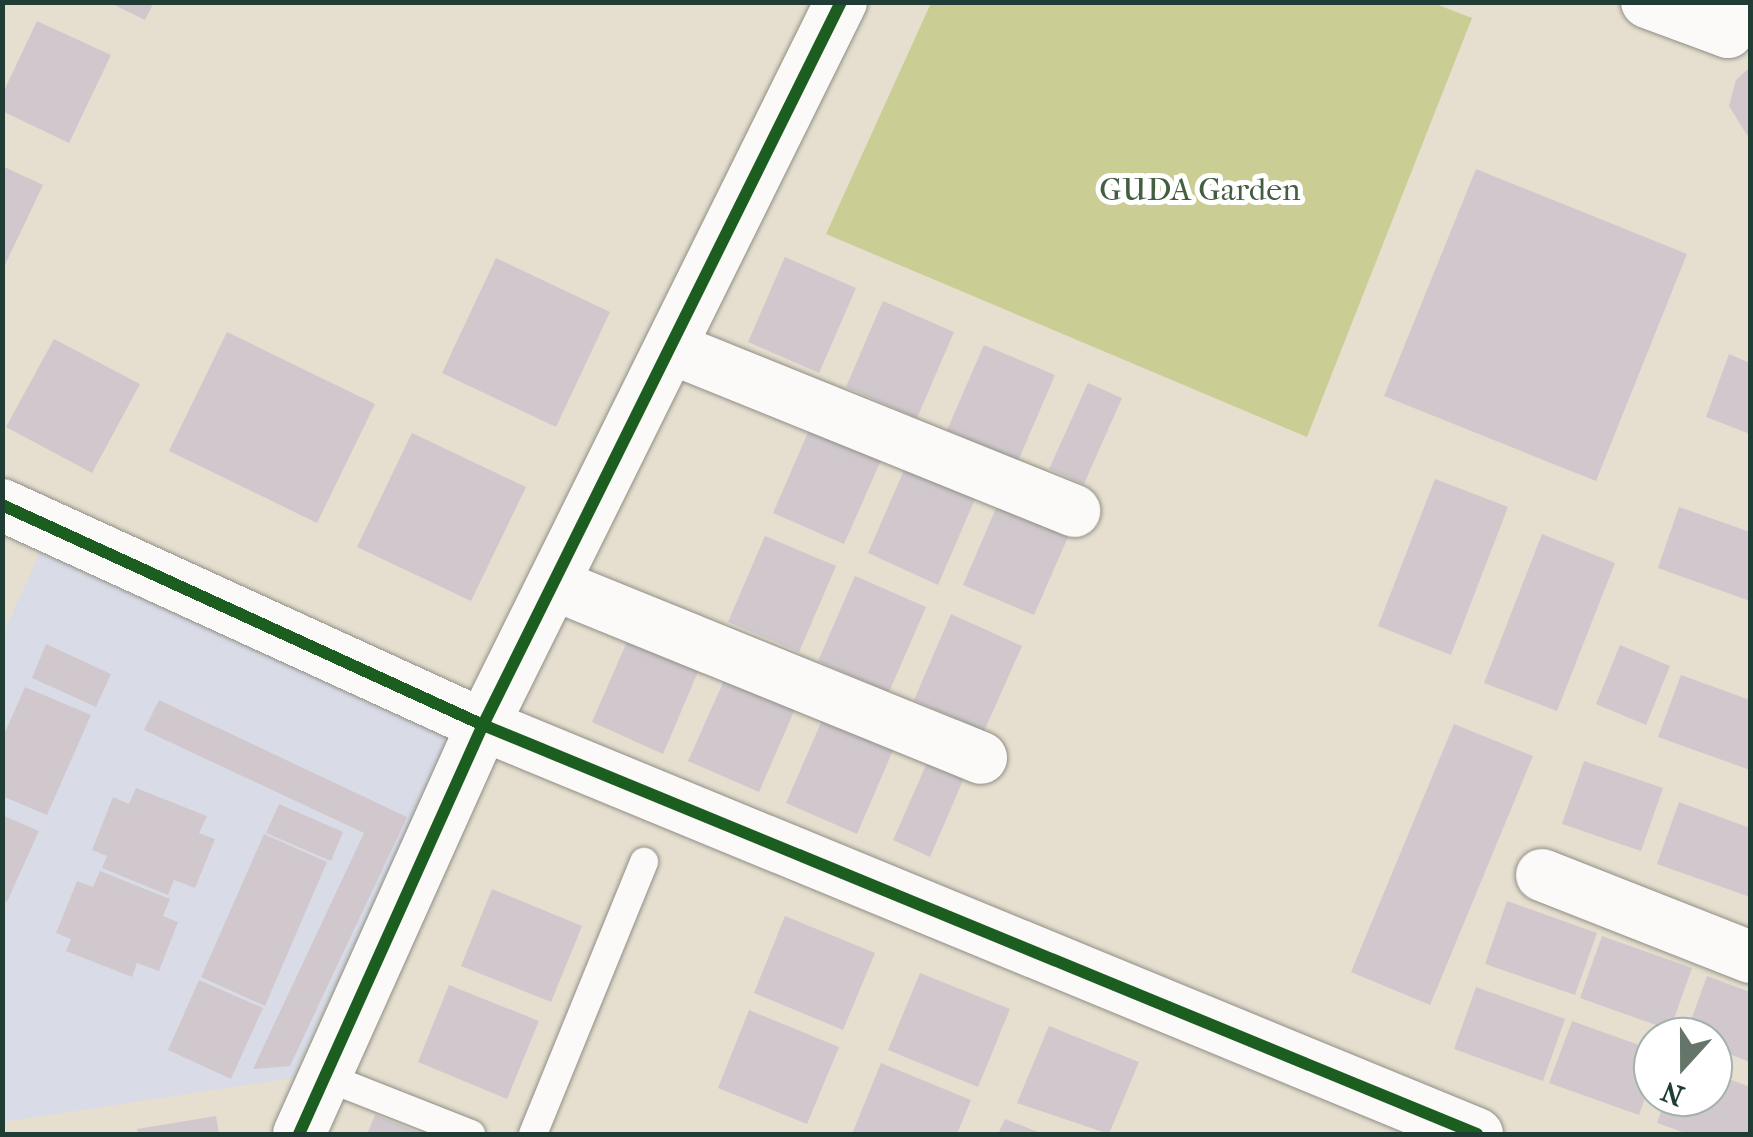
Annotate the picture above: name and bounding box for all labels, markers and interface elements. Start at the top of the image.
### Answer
park label: GUDA Garden [1099,171,1301,209]
north arrow [1633,1017,1733,1117]
text: N [1657,1074,1689,1113]

